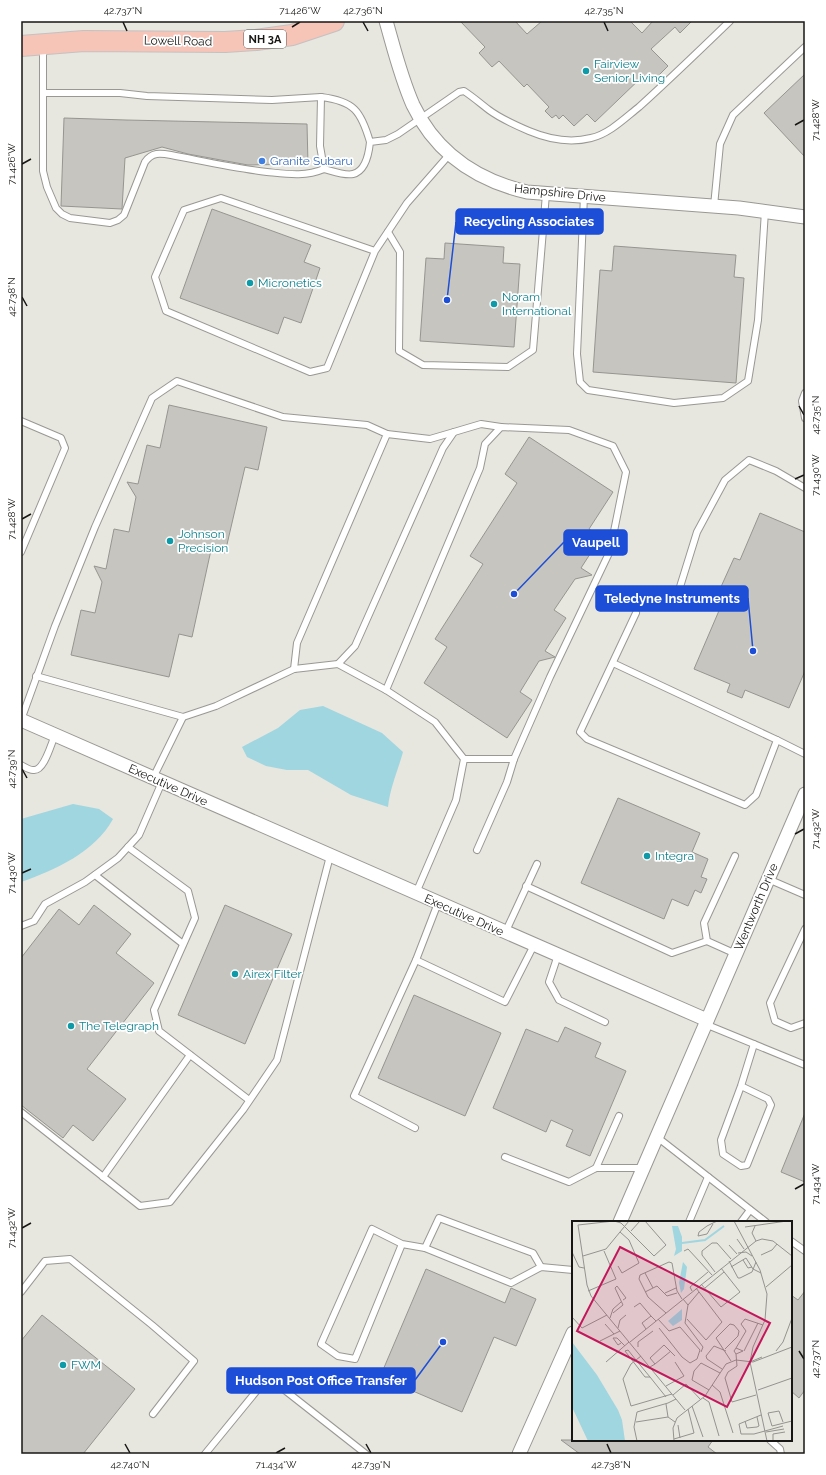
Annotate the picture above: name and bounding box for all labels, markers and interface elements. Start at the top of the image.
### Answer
text: 42.737°N [104,5,142,16]
text: 71.426°W [279,5,321,16]
text: 42.736°N [343,5,383,16]
text: 42.735°N [585,5,623,16]
road number: NH 3A [244,30,286,48]
street label: Lowell Road [144,33,212,49]
place label: Fairview Senior Living [594,57,665,85]
marker: Fairview Senior Living [581,66,591,76]
text: 71.428°W [810,99,821,141]
text: 71.426°W [6,143,17,185]
place label: Granite Subaru [270,154,353,168]
marker: Granite Subaru [257,156,267,166]
street label: Hampshire Drive [514,181,606,205]
callout: Recycling Associates [456,209,603,234]
text: Recycling Associates [464,214,595,229]
place label: Micronetics [258,276,322,290]
text: 42.738°N [6,277,17,317]
marker: Micronetics [245,278,255,288]
place label: Noram International [502,290,572,318]
marker: Noram International [489,299,499,309]
text: 42.735°N [810,396,821,434]
text: 71.430°W [810,454,821,496]
text: 71.428°W [6,498,17,540]
place label: Johnson Precision [178,527,228,555]
callout: Vaupell [564,530,627,555]
text: Vaupell [572,535,621,550]
marker: Johnson Precision [165,536,175,546]
callout: Teledyne Instruments [596,586,748,611]
text: Teledyne Instruments [604,591,741,606]
text: 42.739°N [6,750,17,788]
street label: Executive Drive [126,761,210,809]
text: 71.432°W [810,808,821,849]
place label: Integra [655,849,694,863]
marker: Integra [642,851,652,861]
text: 71.430°W [6,852,17,894]
street label: Wentworth Drive [731,861,781,953]
street label: Executive Drive [422,891,506,939]
place label: Airex Filter [243,967,303,981]
marker: Airex Filter [230,969,240,979]
place label: The Telegraph [79,1019,159,1033]
marker: The Telegraph [66,1021,76,1031]
text: 71.434°W [810,1163,821,1204]
text: 71.432°W [6,1207,17,1248]
inset map [572,1221,792,1441]
text: 42.737°N [810,1340,821,1378]
place label: FWM [71,1358,101,1372]
marker: FWM [58,1360,68,1370]
callout: Hudson Post Office Transfer [227,1368,415,1393]
text: Hudson Post Office Transfer [235,1373,407,1388]
text: 42.740°N [111,1459,149,1470]
text: 71.434°W [256,1459,297,1470]
text: 42.739°N [352,1459,390,1470]
text: 42.738°N [591,1459,631,1470]

